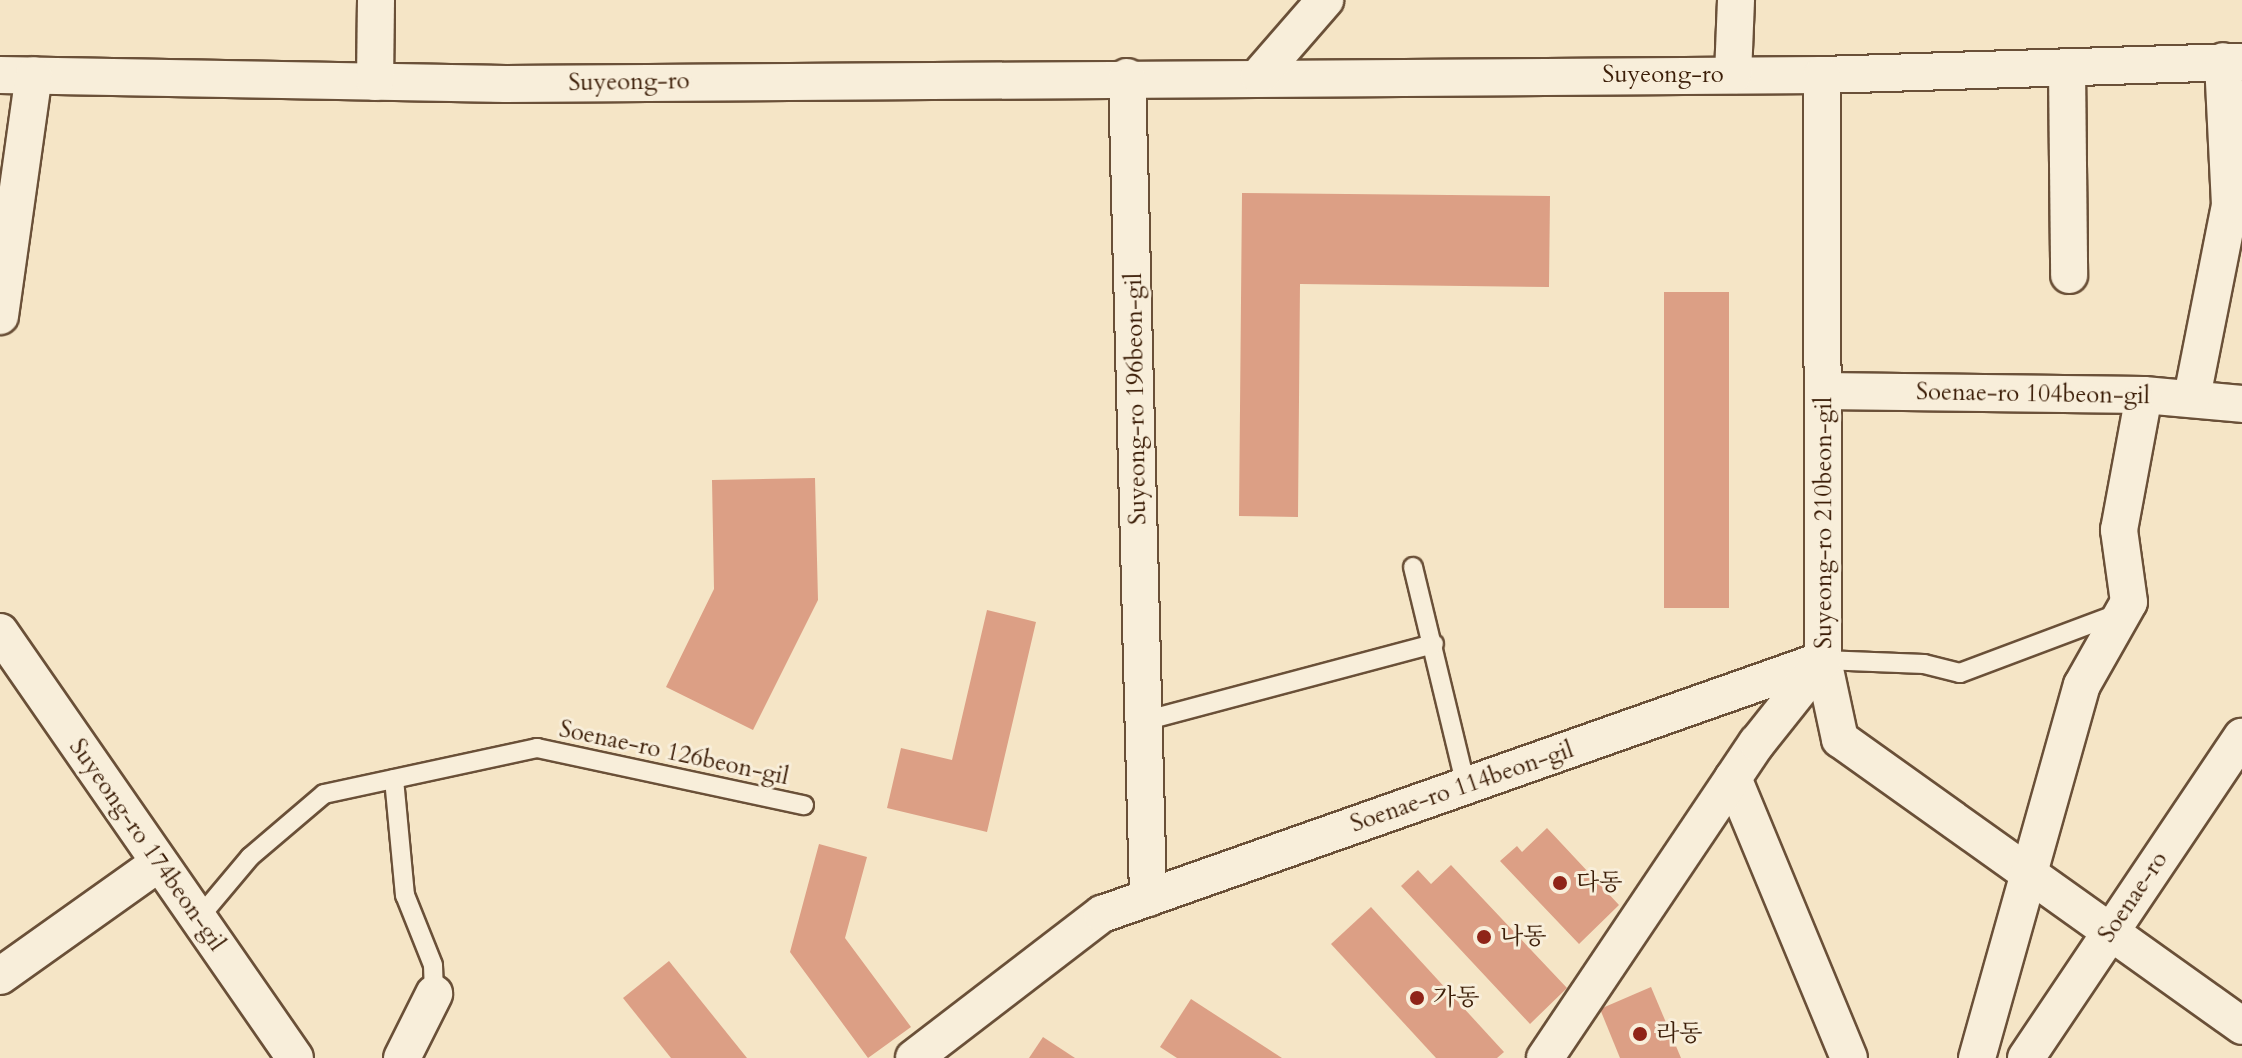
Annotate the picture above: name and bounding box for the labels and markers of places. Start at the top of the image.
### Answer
place label: 다동 [1576,869,1622,897]
marker: 다동 [1551,874,1569,892]
place label: 나동 [1500,923,1546,951]
marker: 나동 [1475,928,1493,946]
place label: 가동 [1433,984,1479,1012]
marker: 가동 [1408,989,1426,1007]
place label: 라동 [1656,1020,1702,1048]
marker: 라동 [1631,1025,1649,1043]

